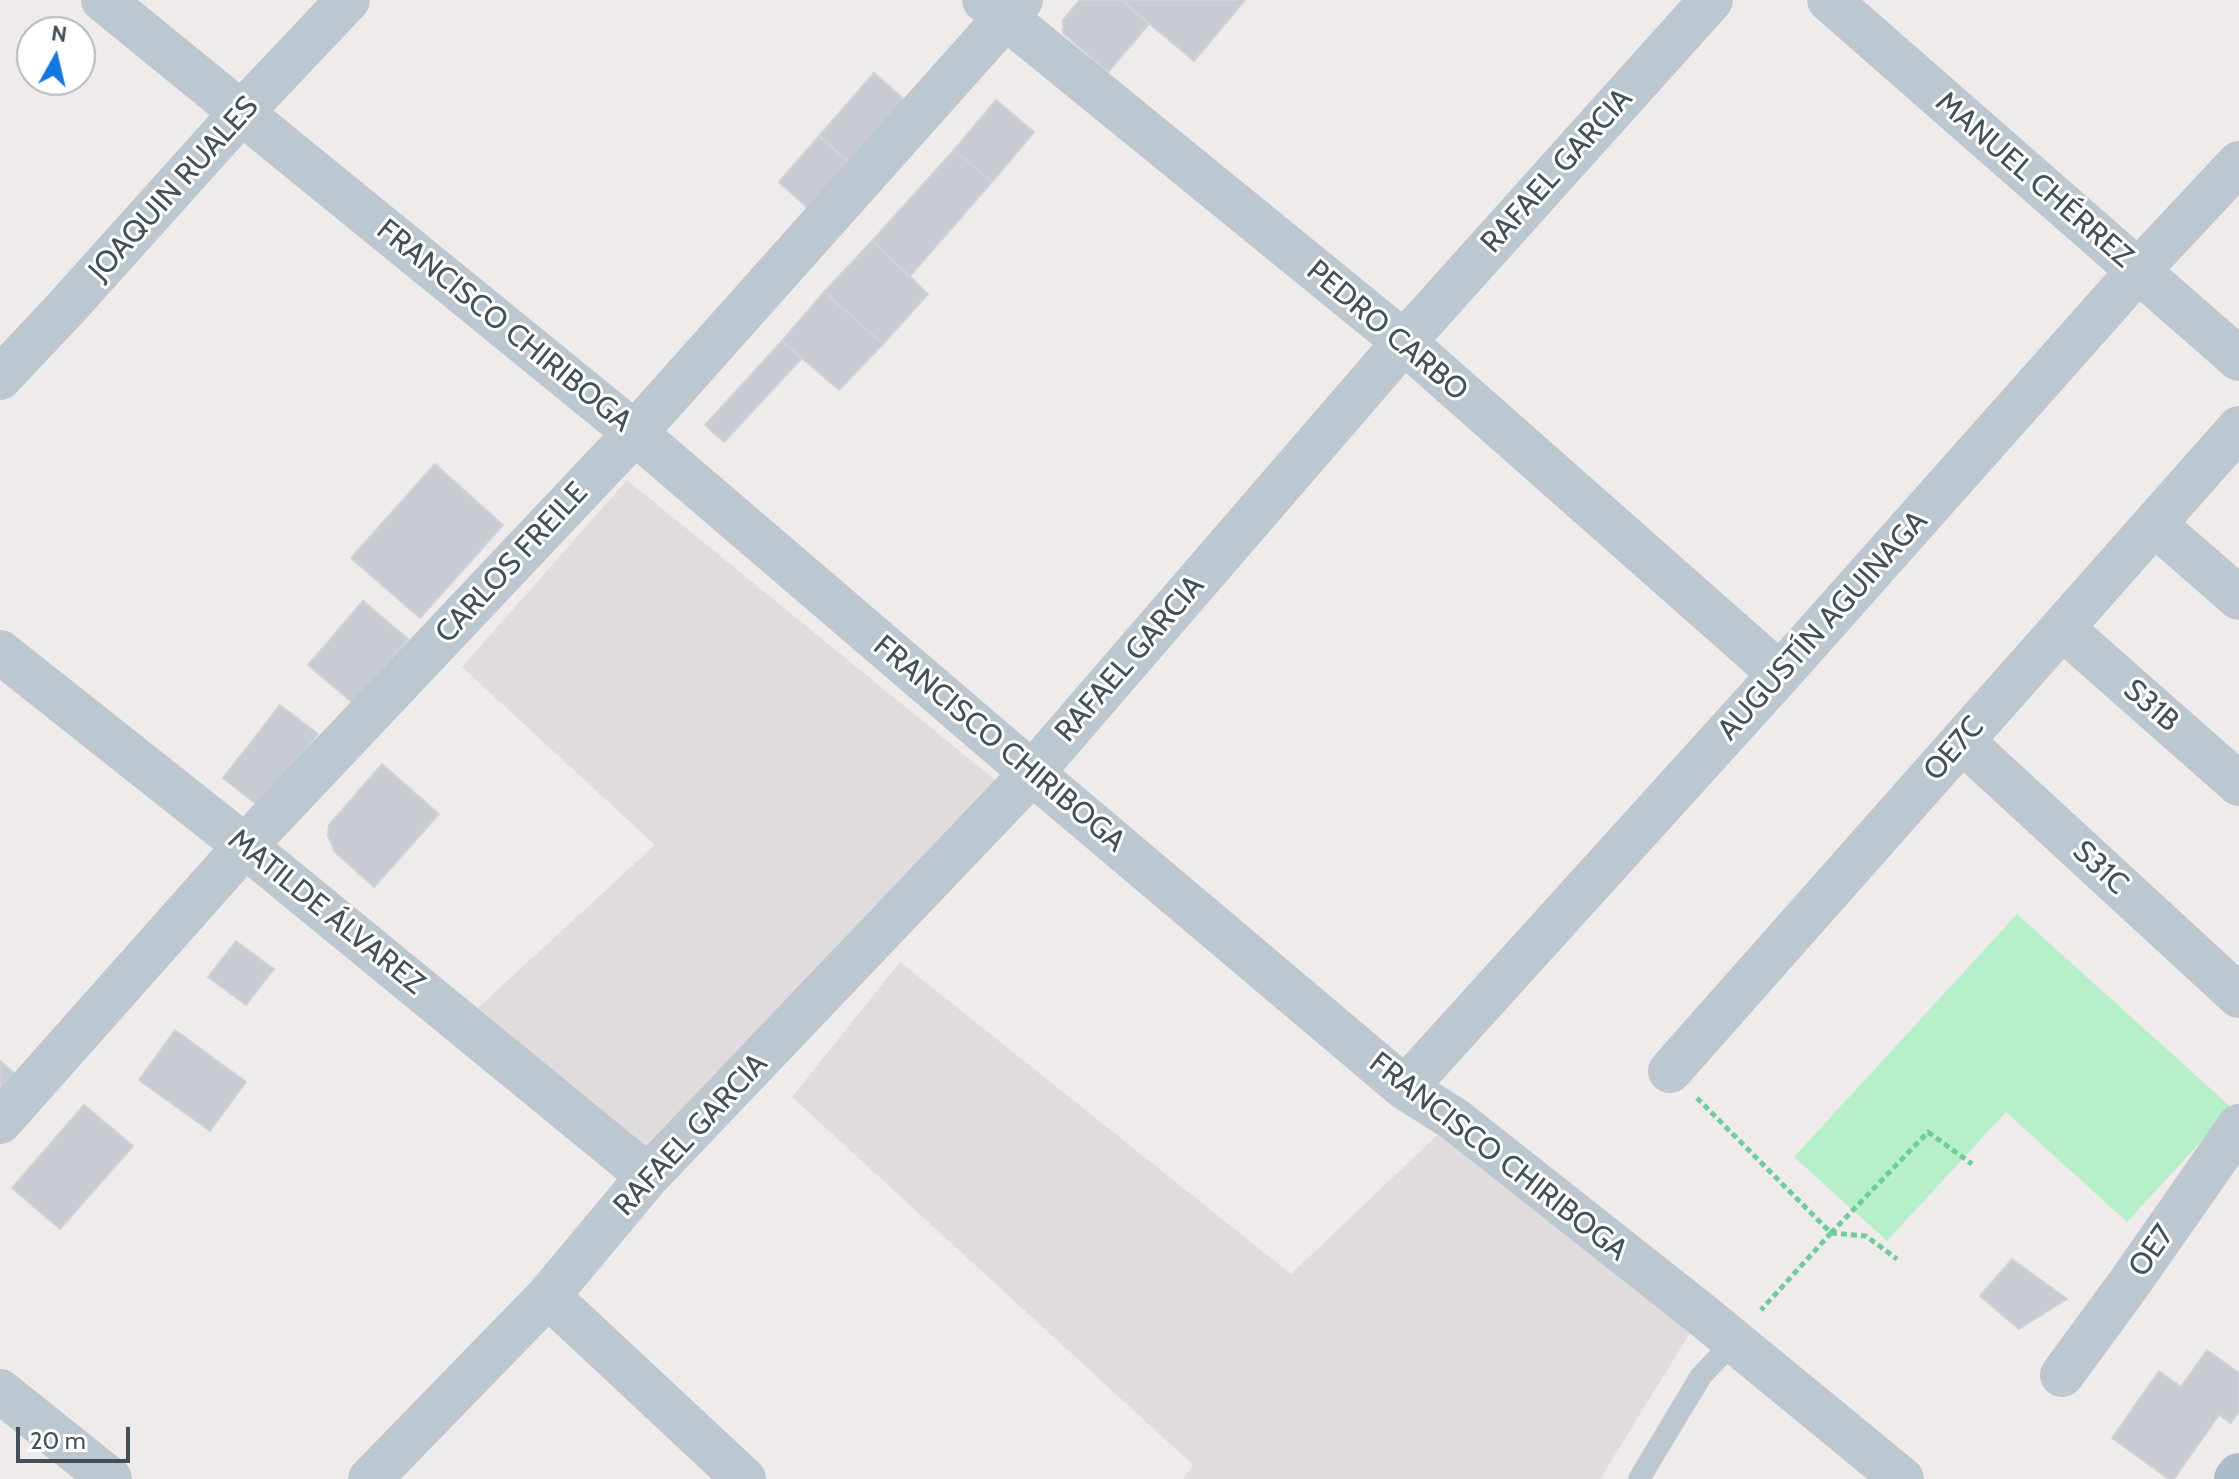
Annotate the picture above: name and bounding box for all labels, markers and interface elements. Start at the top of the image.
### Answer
north arrow [16,16,96,96]
text: N [50,19,69,48]
street label: RAFAEL GARCIA [1474,81,1640,261]
street label: MANUEL CHÉRREZ [1928,85,2140,275]
street label: JOAQUIN RUALES [82,89,266,289]
street label: FRANCISCO CHIRIBOGA [369,212,639,440]
street label: PEDRO CARBO [1299,253,1475,409]
street label: CARLOS FREILE [428,475,596,651]
street label: AUGUSTÍN AGUINAGA [1711,504,1935,748]
street label: RAFAEL GARCIA [1048,568,1212,750]
street label: FRANCISCO CHIRIBOGA [866,628,1132,860]
street label: S31B [2116,672,2186,740]
street label: OE7C [1916,710,1992,788]
street label: MATILDE ÁLVAREZ [221,822,431,1002]
street label: S31C [2065,834,2135,902]
street label: FRANCISCO CHIRIBOGA [1362,1045,1634,1269]
street label: RAFAEL GARCIA [607,1046,775,1224]
street label: OE7 [2122,1218,2182,1284]
scale bar [20,1411,134,1461]
text: 20 m [30,1426,86,1455]

